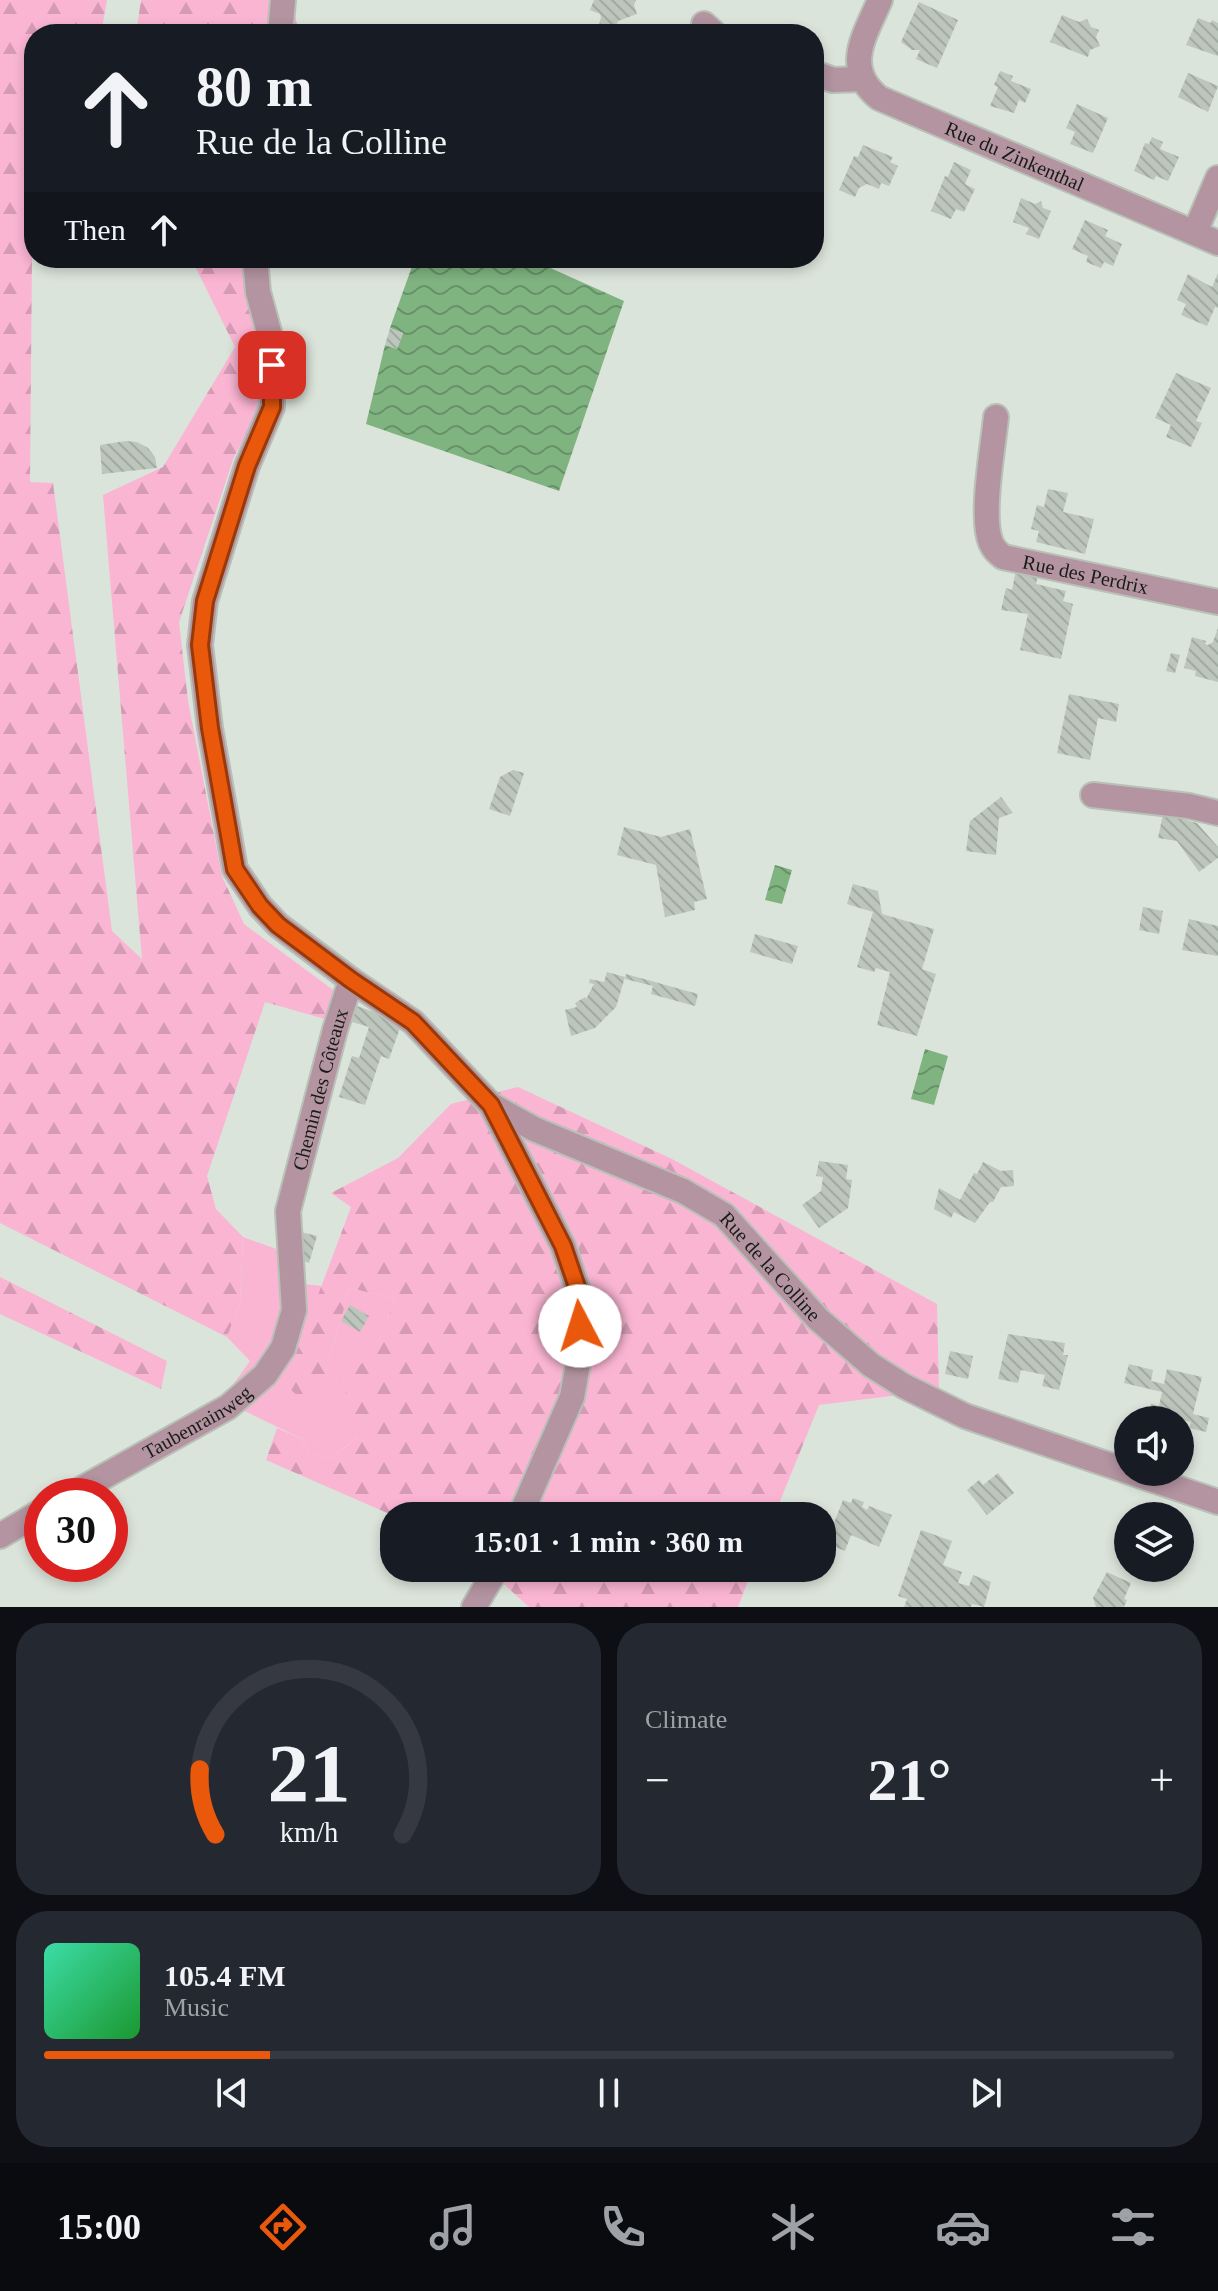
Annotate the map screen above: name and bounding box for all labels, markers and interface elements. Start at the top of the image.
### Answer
icon: ahead [64,56,168,160]
text: 80 m [196,56,313,118]
street label: Rue du Zinkenthal [942,117,1088,196]
text: Rue de la Colline [196,122,447,162]
icon: ahead [142,208,186,252]
text: Then [64,213,126,246]
pin [238,331,306,399]
icon: arrive [250,343,294,387]
street label: Rue des Perdrix [1021,550,1150,598]
street label: Chemin des Côteaux [288,1006,352,1173]
street label: Rue de la Colline [716,1207,825,1326]
position arrow [538,1284,622,1368]
street label: Taubenrainweg [139,1381,257,1463]
map controls [1114,1406,1194,1582]
button: sound [1114,1406,1194,1486]
speed limit sign: 30 [24,1478,128,1582]
button: layers [1114,1502,1194,1582]
text: 15:01 · 1 min · 360 m [473,1525,743,1558]
text: Climate [645,1705,727,1734]
text: 21 [267,1727,350,1819]
text: 21° [868,1747,952,1813]
text: − [645,1756,670,1805]
text: + [1149,1756,1174,1805]
text: km/h [279,1817,338,1848]
text: 105.4 FM [164,1959,286,1992]
text: Music [164,1993,229,2022]
icon: previous [210,2071,254,2115]
icon: pause [587,2071,631,2115]
icon: next [964,2071,1008,2115]
icon: directions [255,2199,311,2255]
icon: music [425,2199,481,2255]
icon: phone [595,2199,651,2255]
icon: climate [765,2199,821,2255]
icon: car [935,2199,991,2255]
icon: filters [1105,2199,1161,2255]
text: 15:00 [57,2207,141,2247]

